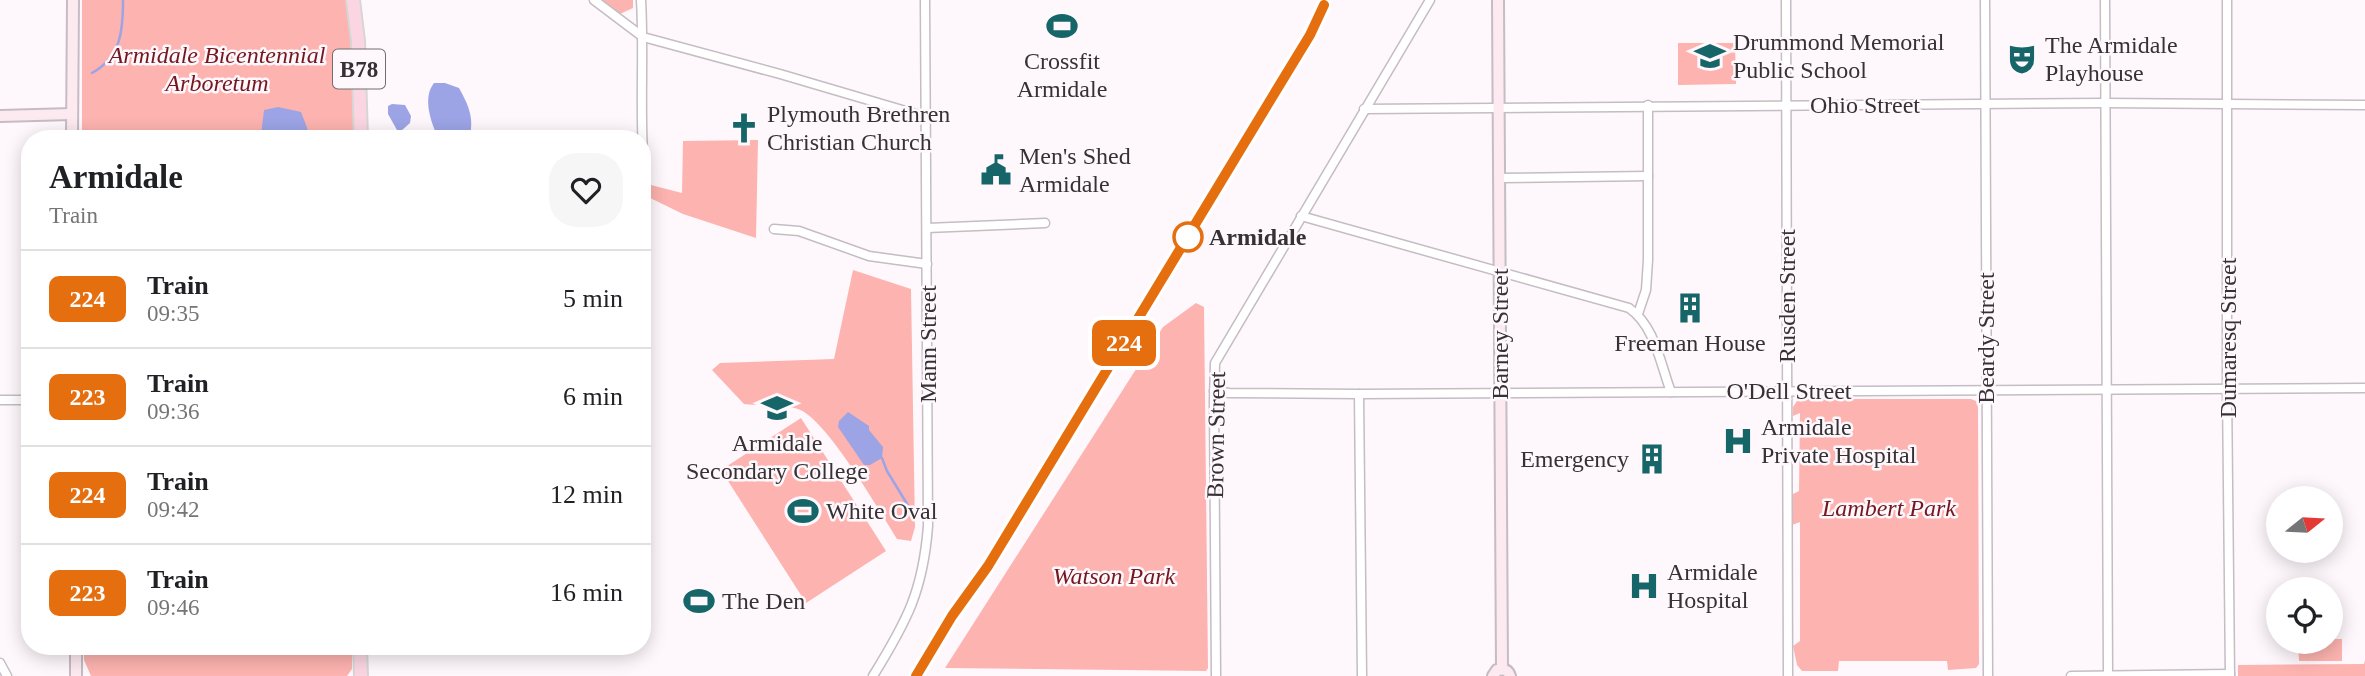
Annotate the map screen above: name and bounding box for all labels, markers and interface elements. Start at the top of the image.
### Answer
sports icon: Crossfit Armidale [1045,9,1079,43]
place label: Drummond Memorial Public School [1733,29,1945,83]
place label: The Armidale Playhouse [2045,32,2178,86]
school or university icon: Drummond Memorial Public School [1693,39,1727,73]
park label: Armidale Bicentennial Arboretum [107,42,326,96]
theatre icon: The Armidale Playhouse [2005,42,2039,76]
place label: Crossfit Armidale [1017,48,1107,102]
road number: B78 [333,50,385,88]
street label: Ohio Street [1810,92,1920,118]
place label: Plymouth Brethren Christian Church [767,101,950,155]
church icon: Plymouth Brethren Christian Church [727,111,761,145]
place label: Men's Shed Armidale [1019,143,1131,197]
button: heart [549,153,623,227]
public building icon: Men's Shed Armidale [979,153,1013,187]
text: Armidale [49,159,183,195]
text: Train [49,203,98,228]
marker: Armidale [1173,222,1203,252]
place label: Armidale [1209,224,1307,250]
street label: Rusden Street [1774,229,1800,363]
street label: Dumaresq Street [2215,257,2241,418]
street label: Barney Street [1487,268,1513,400]
text: Train [147,271,209,300]
street label: Beardy Street [1973,272,1999,404]
text: 5 min [563,284,623,313]
street label: Mann Street [915,285,941,403]
text: 224 [70,286,106,312]
building icon: Freeman House [1673,291,1707,325]
text: 09:35 [147,301,199,326]
line badge: 224 [1084,320,1164,366]
text: 224 [1106,330,1142,356]
place label: Freeman House [1614,330,1766,356]
text: Train [147,369,209,398]
street label: Brown Street [1202,371,1230,499]
street label: O'Dell Street [1727,378,1852,404]
text: 6 min [563,382,623,411]
text: 223 [70,384,106,410]
school or university icon: Armidale Secondary College [760,391,794,425]
text: 09:36 [147,399,199,424]
place label: Armidale Private Hospital [1761,414,1917,468]
hospital icon: Armidale Private Hospital [1721,424,1755,458]
place label: Armidale Secondary College [686,430,868,484]
building icon: Emergency [1635,442,1669,476]
place label: Emergency [1520,446,1629,472]
text: Train [147,467,209,496]
text: 12 min [550,480,623,509]
text: 224 [70,482,106,508]
north arrow [2266,486,2343,564]
map controls [2266,486,2343,654]
sports icon: White Oval [786,494,820,528]
park label: Lambert Park [1821,495,1956,521]
text: 09:42 [147,497,199,522]
place label: White Oval [826,498,938,524]
place label: Armidale Hospital [1667,559,1758,613]
park label: Watson Park [1053,563,1176,589]
text: Train [147,565,209,594]
hospital icon: Armidale Hospital [1627,569,1661,603]
button: locate [2266,577,2343,654]
text: 16 min [550,578,623,607]
text: 223 [70,580,106,606]
sports icon: The Den [682,584,716,618]
place label: The Den [722,588,805,614]
text: 09:46 [147,595,199,620]

